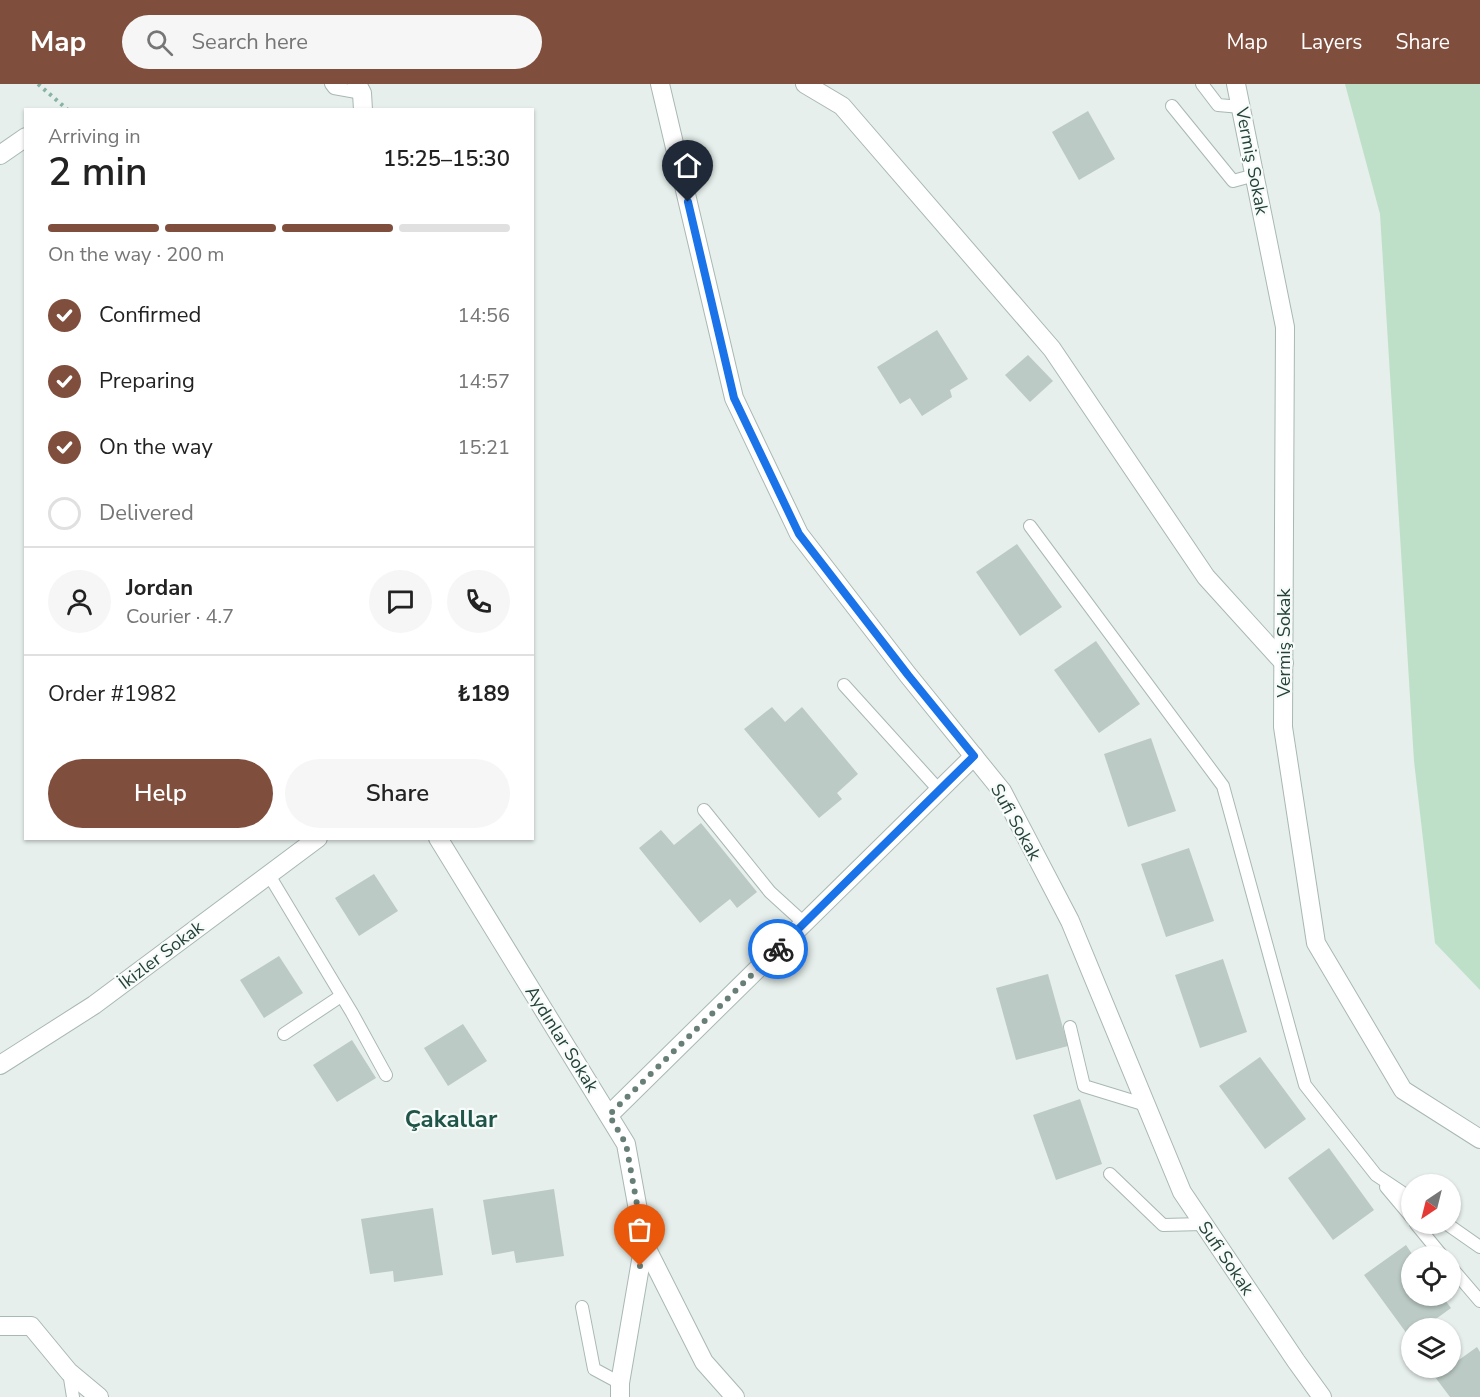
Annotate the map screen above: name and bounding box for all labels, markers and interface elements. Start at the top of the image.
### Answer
search box [122,15,542,69]
text: Map [30,23,86,61]
icon: search [143,26,176,59]
text: Search here [191,27,308,57]
text: Map [1226,28,1268,56]
text: Layers [1301,28,1362,56]
text: Share [1395,28,1450,56]
street label: Vermiş Sokak [1230,104,1274,218]
text: Arriving in [48,123,141,150]
pin [662,140,713,202]
text: 15:25–15:30 [383,144,510,174]
text: 2 min [48,146,147,199]
icon: home [671,149,704,182]
text: On the way · 200 m [48,241,224,268]
icon: check [48,299,81,332]
text: Confirmed [99,300,201,330]
text: 14:56 [457,302,510,329]
icon: check [48,365,81,398]
text: Preparing [99,366,195,396]
text: 14:57 [457,368,510,395]
icon: check [48,431,81,464]
text: On the way [99,432,213,462]
text: 15:21 [457,434,510,461]
text: Delivered [99,498,194,528]
button: person [48,570,111,633]
button: chat [369,570,432,633]
button: phone [447,570,510,633]
text: Jordan [126,573,193,603]
street label: Vermiş Sokak [1272,588,1296,698]
text: Courier · 4.7 [126,603,234,630]
text: Order #1982 [48,679,177,709]
text: ₺189 [457,679,510,709]
button: Help [48,759,273,828]
button: Share [285,759,510,828]
street label: Sufi Sokak [985,779,1047,866]
street label: İkizler Sokak [114,915,209,995]
courier [748,919,808,979]
icon: bike [762,933,795,966]
street label: Aydınlar Sokak [520,981,605,1098]
district label: Çakallar [405,1103,498,1135]
north arrow [1401,1174,1461,1234]
map controls [1401,1174,1461,1378]
pin [614,1204,665,1266]
icon: bag [623,1213,656,1246]
street label: Sufi Sokak [1192,1216,1260,1301]
button: locate [1401,1246,1461,1306]
button: layers [1401,1318,1461,1378]

